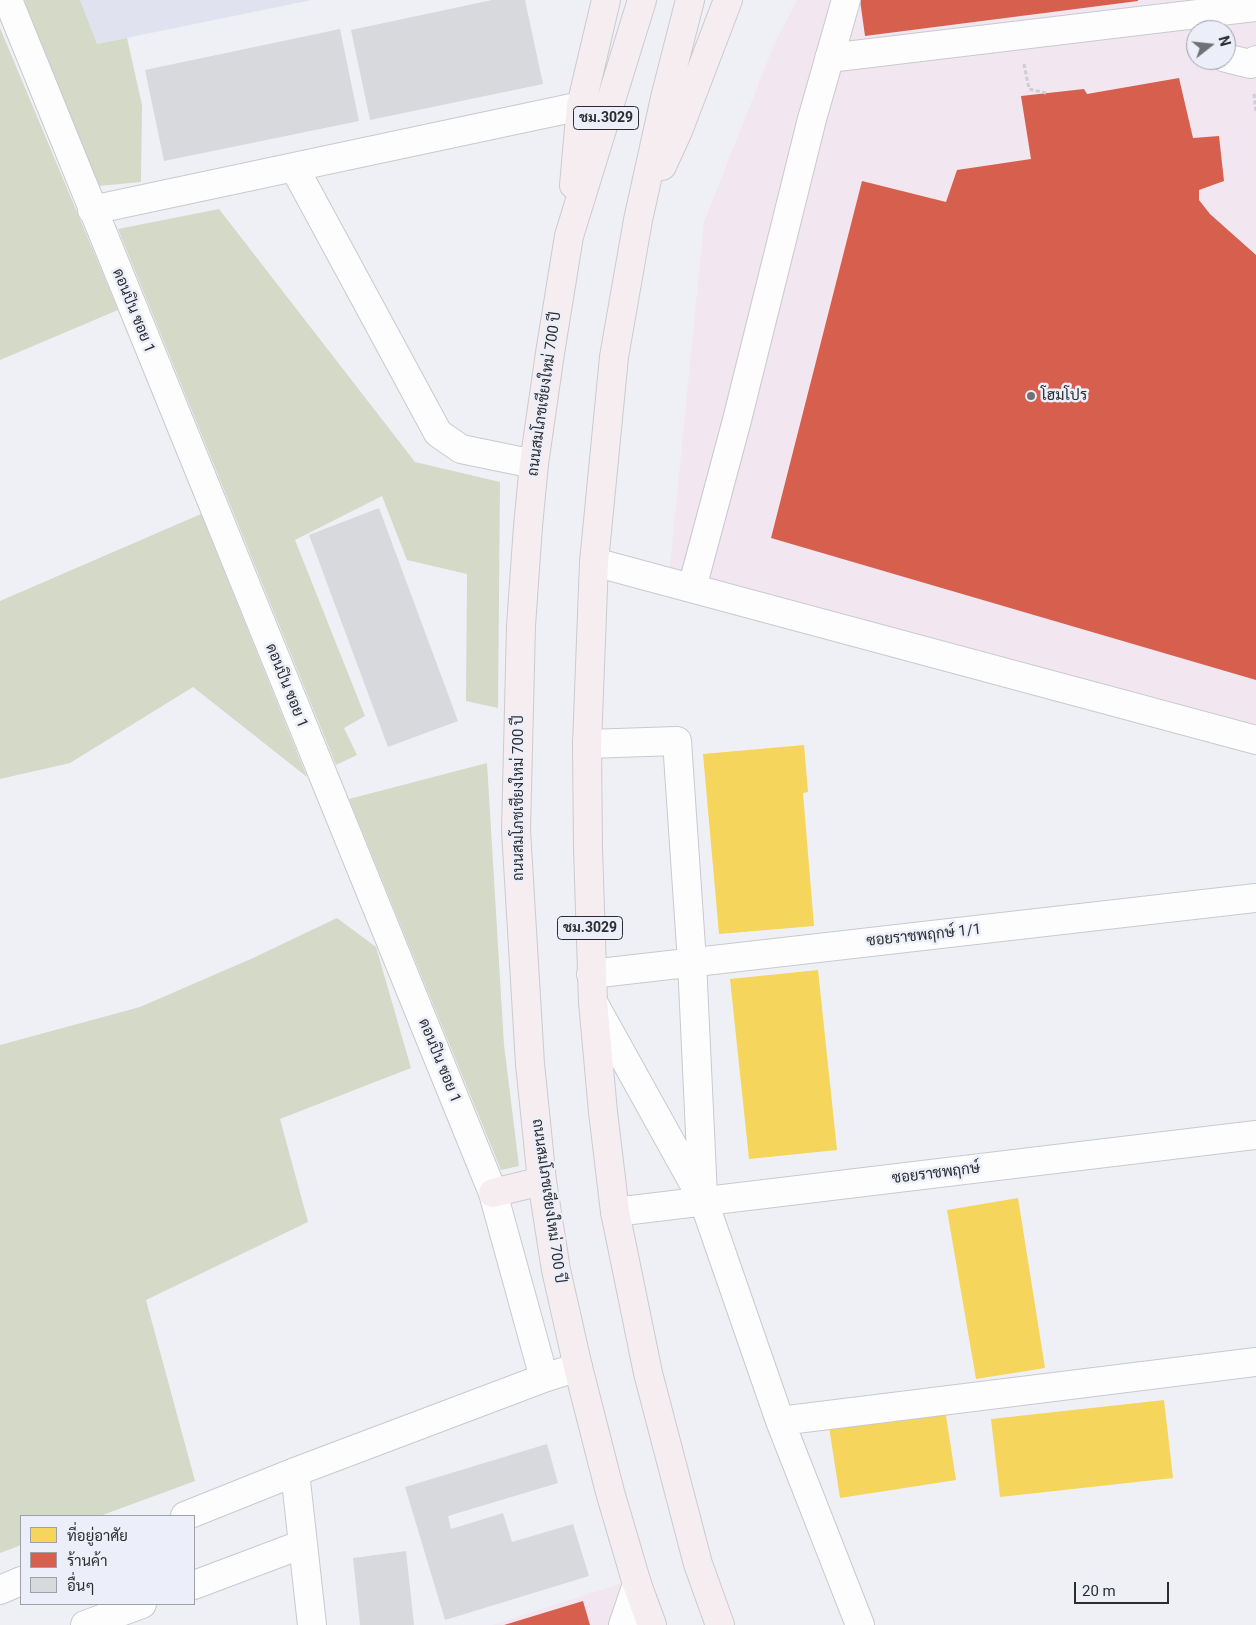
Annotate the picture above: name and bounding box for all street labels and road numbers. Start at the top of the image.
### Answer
road number: ชม.3029 [574,106,638,130]
street label: ดอนปิน ซอย 1 [108,266,158,356]
street label: ถนนสมโภชเชียงใหม่ 700 ปี [525,311,565,477]
street label: ดอนปิน ซอย 1 [261,641,311,731]
street label: ถนนสมโภชเชียงใหม่ 700 ปี [510,715,528,881]
road number: ชม.3029 [558,916,622,940]
street label: ซอยราชพฤกษ์ 1/1 [866,921,982,951]
street label: ดอนปิน ซอย 1 [414,1016,464,1106]
street label: ถนนสมโภชเชียงใหม่ 700 ปี [528,1118,568,1284]
street label: ซอยราชพฤกษ์ [891,1160,981,1188]

